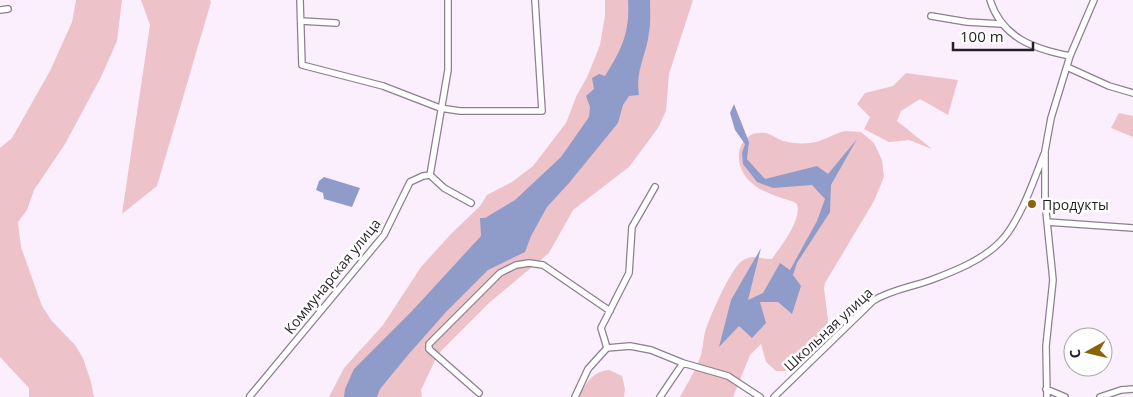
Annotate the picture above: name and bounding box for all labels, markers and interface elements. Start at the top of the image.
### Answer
scale bar [953,20,1033,52]
text: 100 m [960,26,1004,46]
place label: Продукты [1042,195,1109,214]
marker: Продукты [1026,198,1038,210]
street label: Коммунарская улица [280,214,384,338]
street label: Школьная улица [780,283,876,375]
north arrow [1063,327,1113,377]
text: С [1065,348,1085,360]

